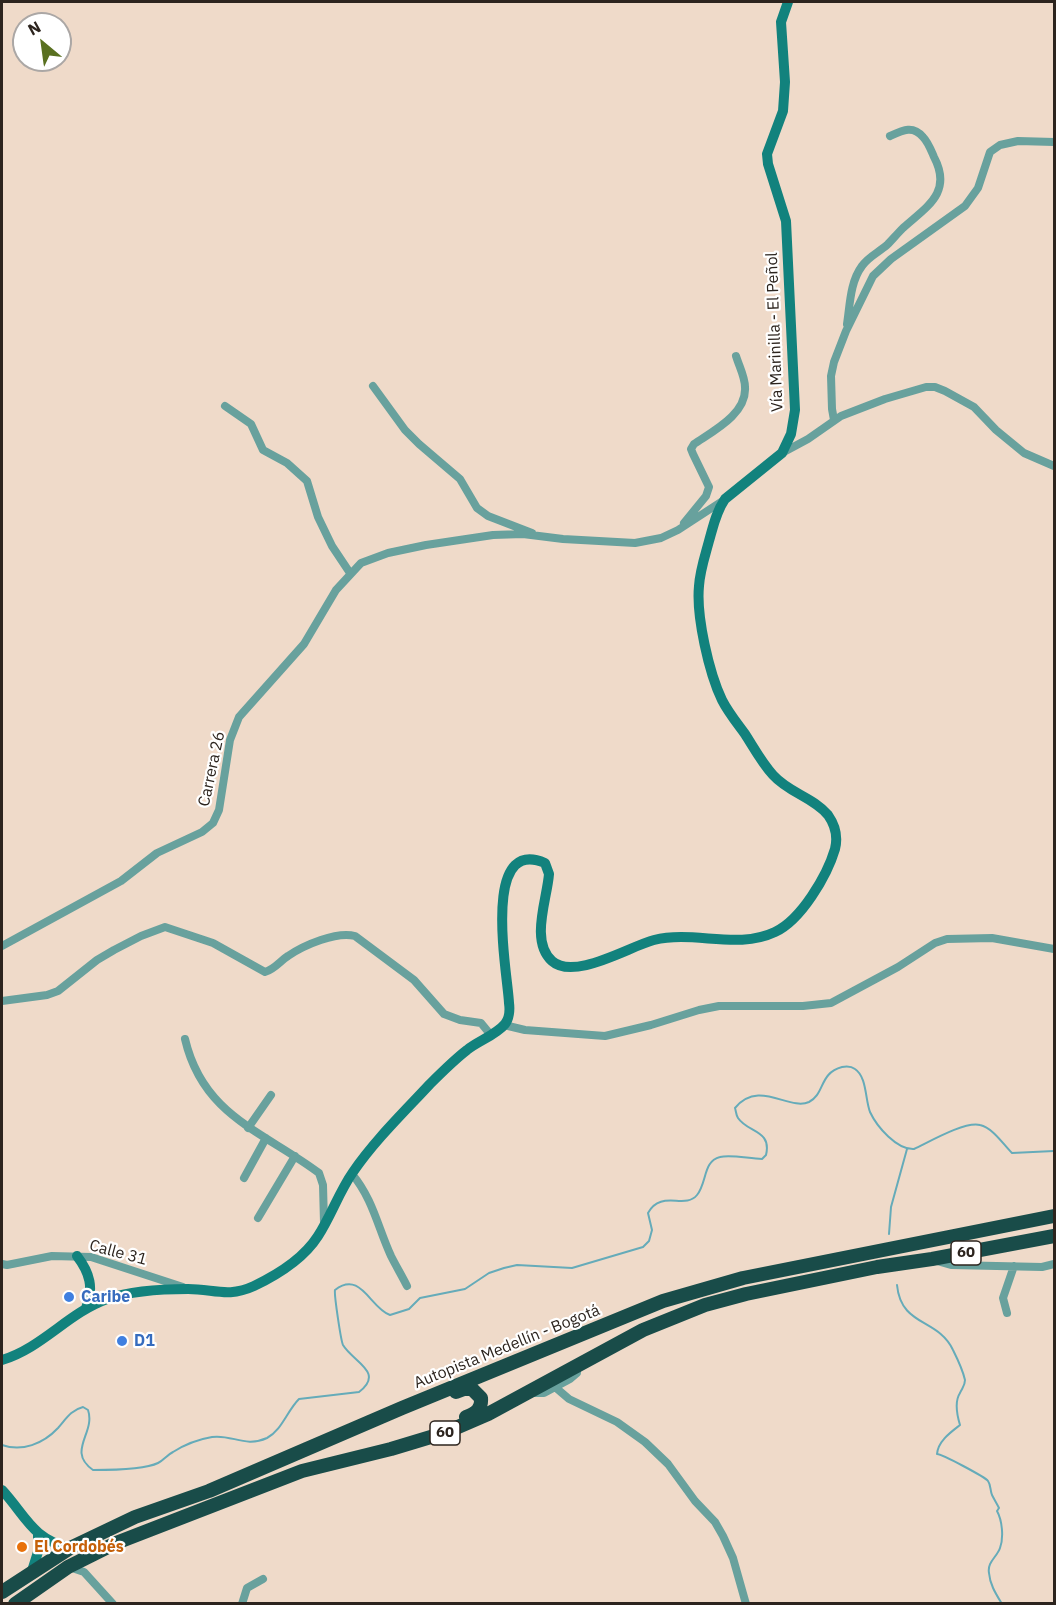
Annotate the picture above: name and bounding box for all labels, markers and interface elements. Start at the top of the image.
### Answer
north arrow [12,12,72,72]
text: N [24,16,44,40]
street label: Vía Marinilla - El Peñol [763,252,787,412]
street label: Carrera 26 [195,730,229,808]
street label: Calle 31 [87,1236,149,1270]
road number: 60 [951,1241,981,1265]
place label: Caribe [81,1287,130,1307]
marker: Caribe [62,1290,76,1304]
street label: Autopista Medellín - Bogotá [411,1301,603,1393]
place label: D1 [134,1331,155,1351]
marker: D1 [115,1334,129,1348]
road number: 60 [430,1421,460,1445]
place label: El Cordobés [34,1537,124,1557]
marker: El Cordobés [15,1540,29,1554]

